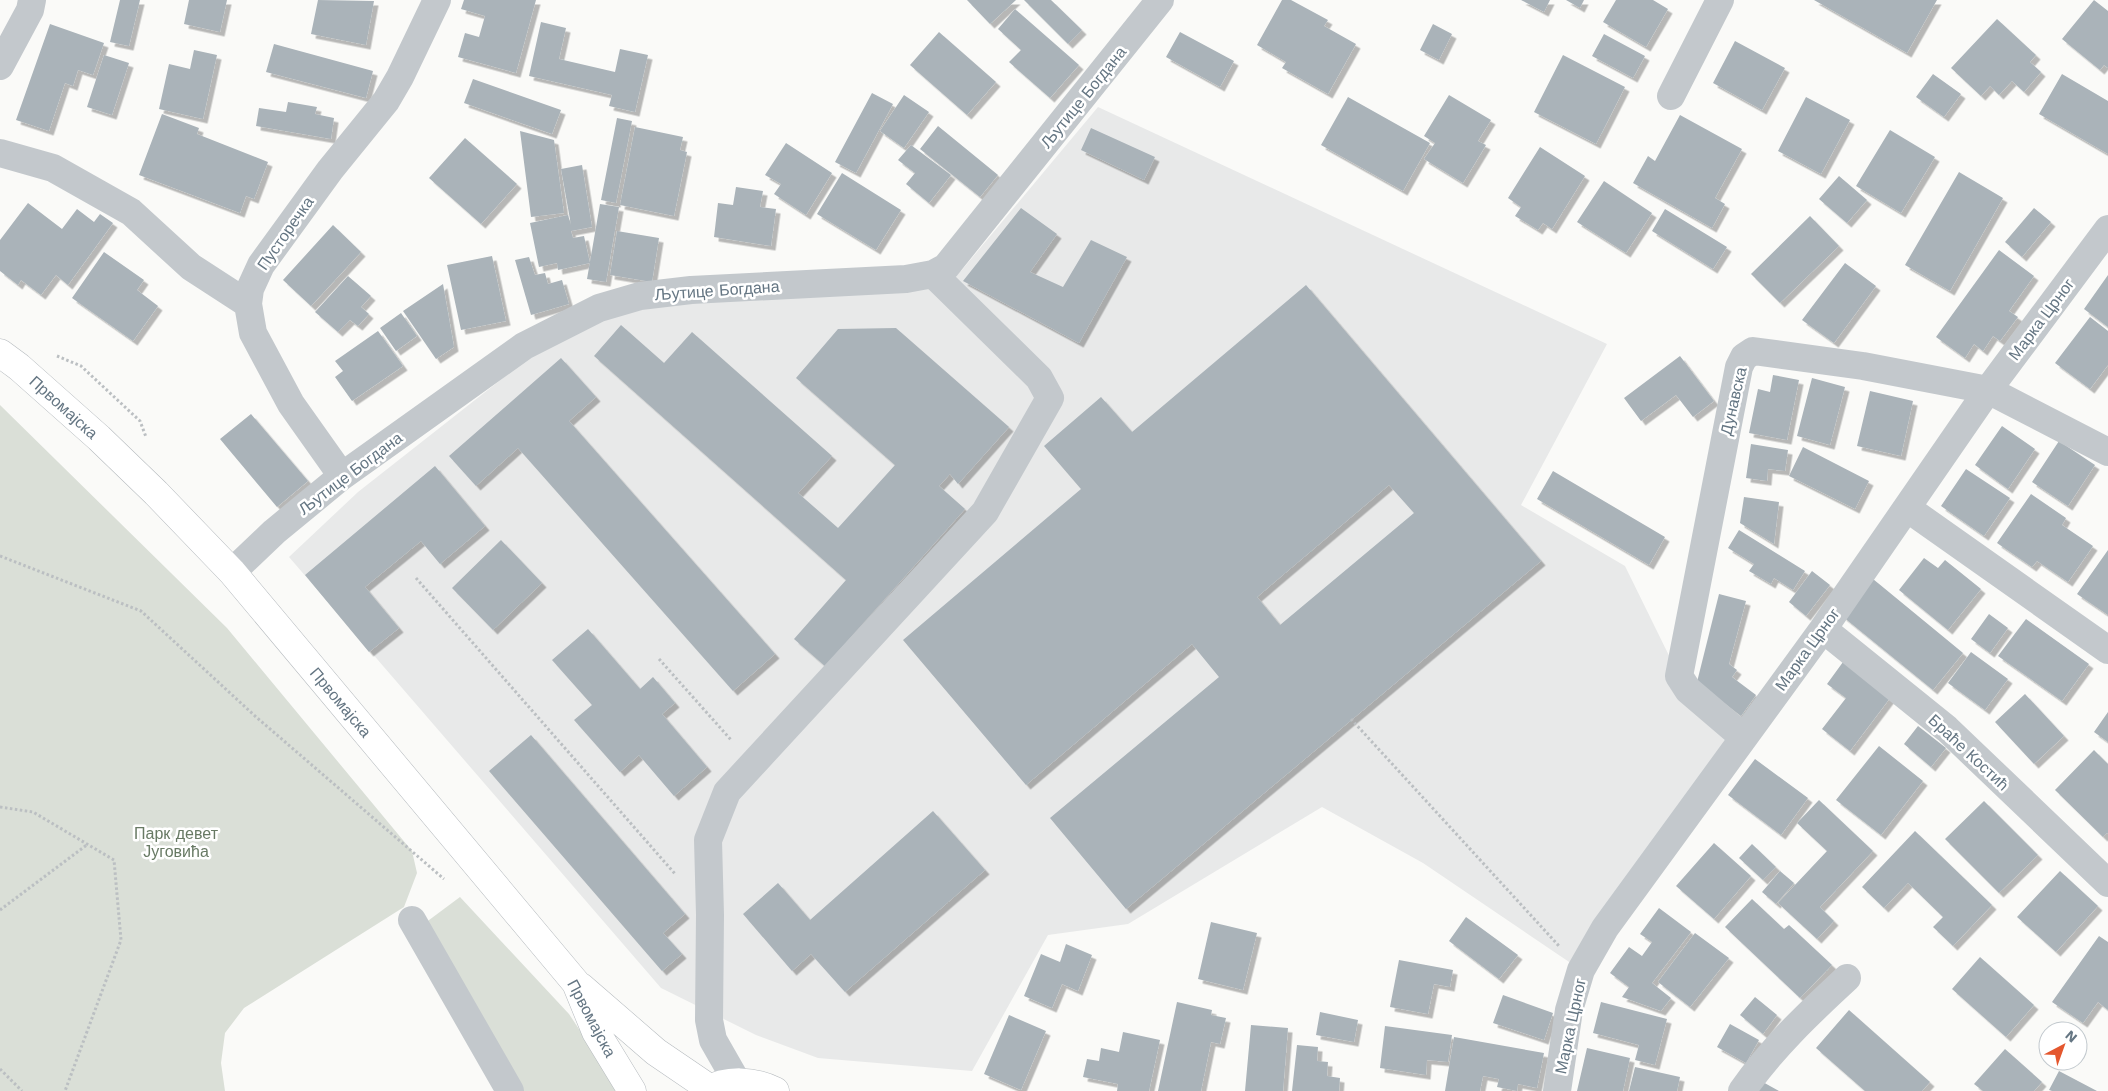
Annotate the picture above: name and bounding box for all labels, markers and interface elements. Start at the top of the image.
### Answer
street label: Љутице Богдана [1037,43,1130,152]
street label: Пусторечка [253,193,318,274]
street label: Марка Црног [2005,275,2078,364]
street label: Љутице Богдана [654,277,780,304]
street label: Дунавска [1716,365,1751,437]
street label: Првомајска [26,372,102,443]
street label: Љутице Богдана [295,428,406,519]
street label: Марка Црног [1771,604,1844,694]
street label: Првомајска [306,664,375,741]
street label: Браће Костић [1925,710,2013,794]
park label: Парк девет Југовића [134,824,219,861]
street label: Првомајска [563,976,620,1060]
street label: Марка Црног [1551,976,1590,1076]
north arrow [2038,1021,2088,1071]
text: N [2062,1027,2081,1046]

